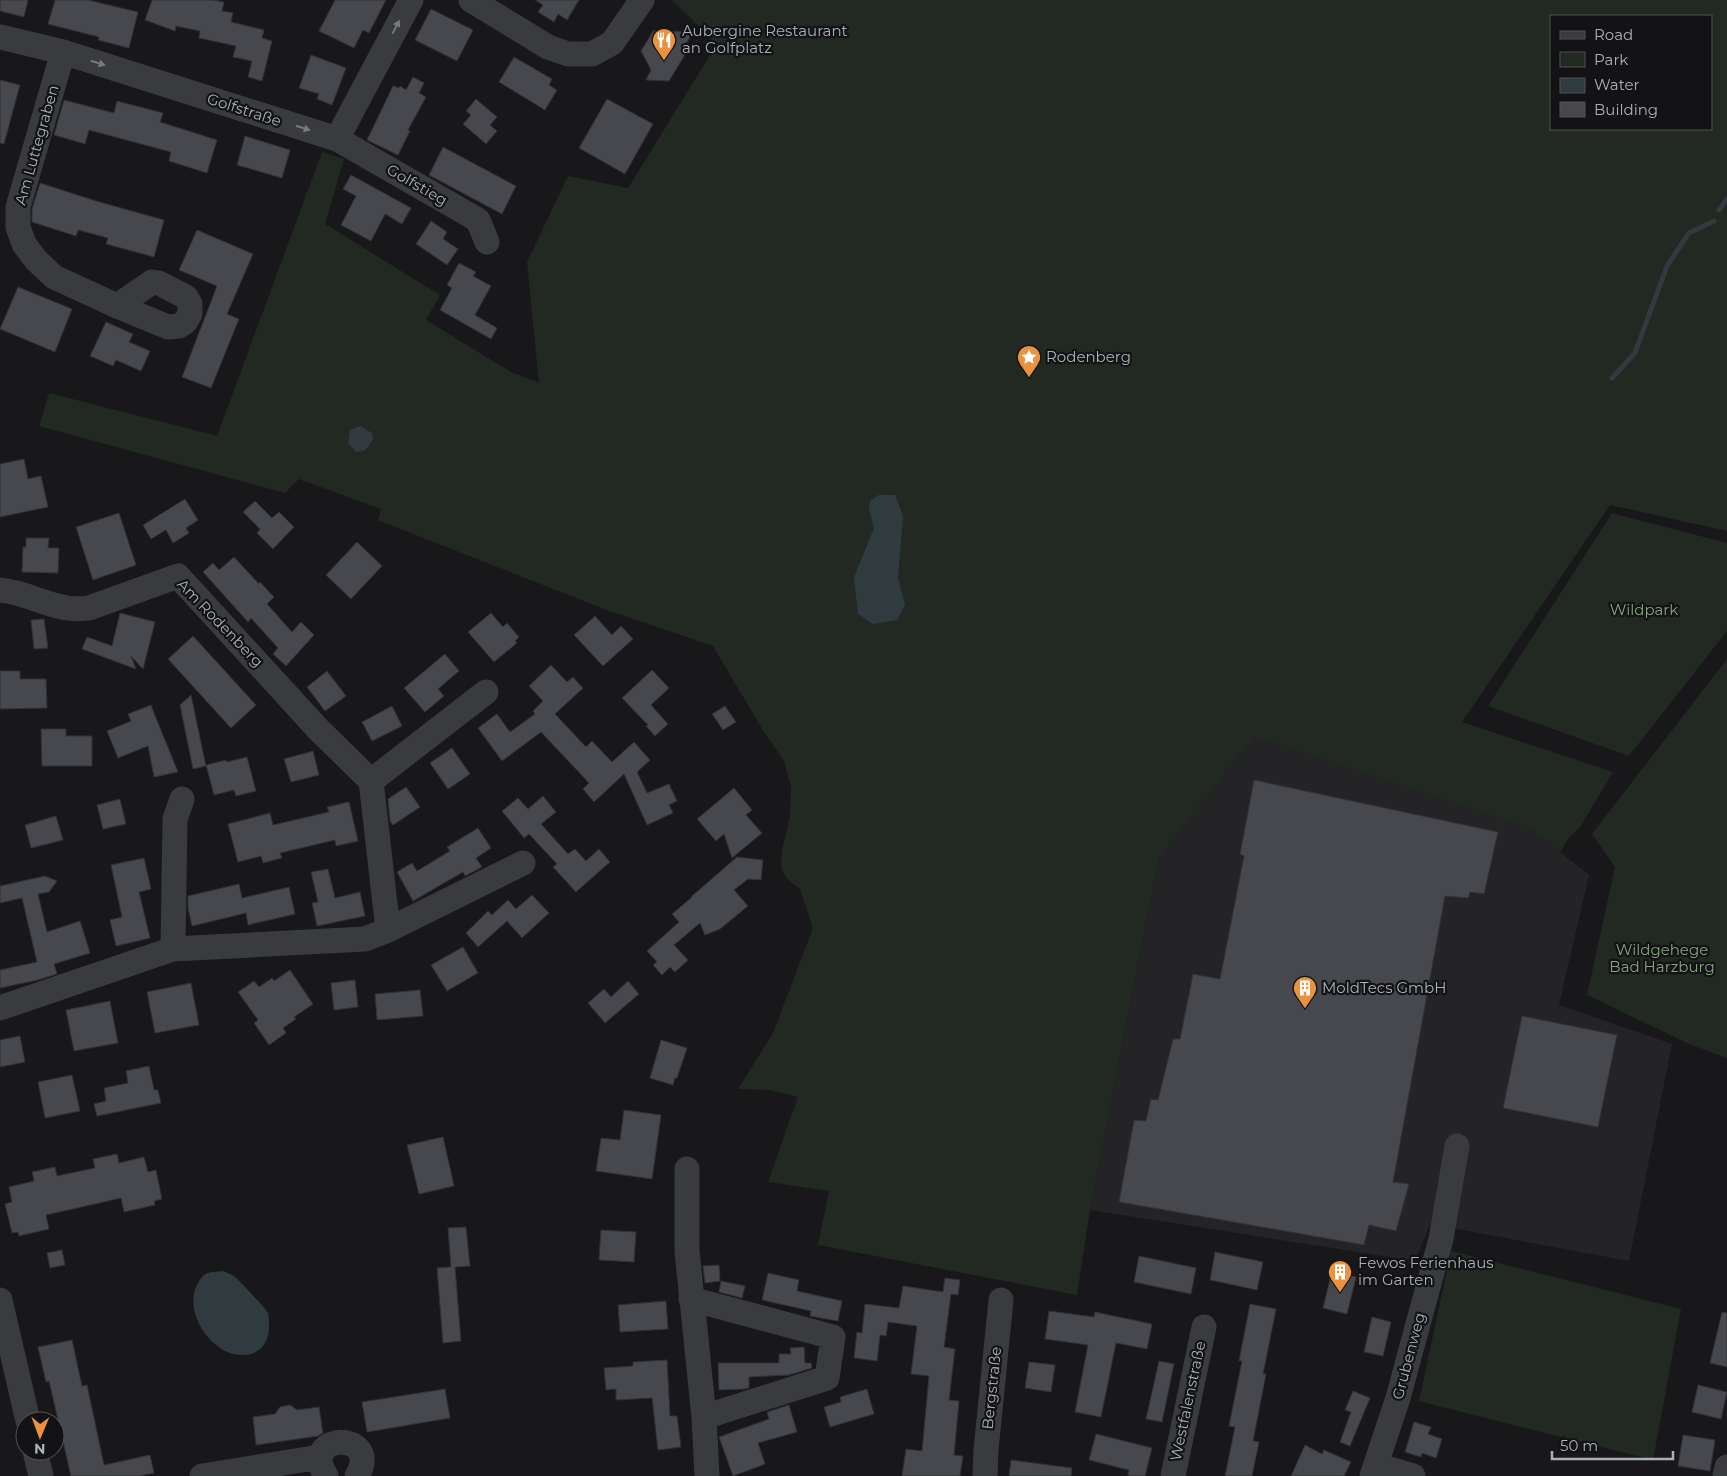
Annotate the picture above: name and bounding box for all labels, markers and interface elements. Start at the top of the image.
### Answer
legend [1550,15,1712,130]
one-way arrow [392,20,400,35]
place label: Aubergine Restaurant an Golfplatz [682,21,848,57]
text: Road [1594,25,1633,44]
restaurant icon: Aubergine Restaurant an Golfplatz [651,27,677,61]
text: Park [1594,50,1628,69]
one-way arrow [90,60,105,68]
text: Water [1594,75,1640,94]
street label: Am Luttegraben [10,83,63,207]
street label: Golfstraße [205,89,284,130]
text: Building [1594,100,1658,119]
one-way arrow [295,125,310,133]
street label: Golfstieg [384,160,451,210]
place icon: Rodenberg [1016,344,1042,378]
place label: Rodenberg [1046,347,1131,366]
street label: Am Rodenberg [173,574,267,671]
park label: Wildpark [1610,600,1678,619]
park label: Wildgehege Bad Harzburg [1609,940,1715,976]
building icon: MoldTecs GmbH [1292,975,1318,1009]
place label: MoldTecs GmbH [1322,978,1446,997]
place label: Fewos Ferienhaus im Garten [1358,1253,1494,1289]
building icon: Fewos Ferienhaus im Garten [1327,1259,1353,1293]
street label: Grubenweg [1388,1310,1429,1401]
street label: Westfalenstraße [1166,1339,1209,1463]
street label: Bergstraße [978,1346,1005,1430]
north arrow [15,1411,65,1461]
scale bar [1552,1428,1673,1460]
text: 50 m [1560,1436,1598,1455]
text: N [34,1440,46,1458]

